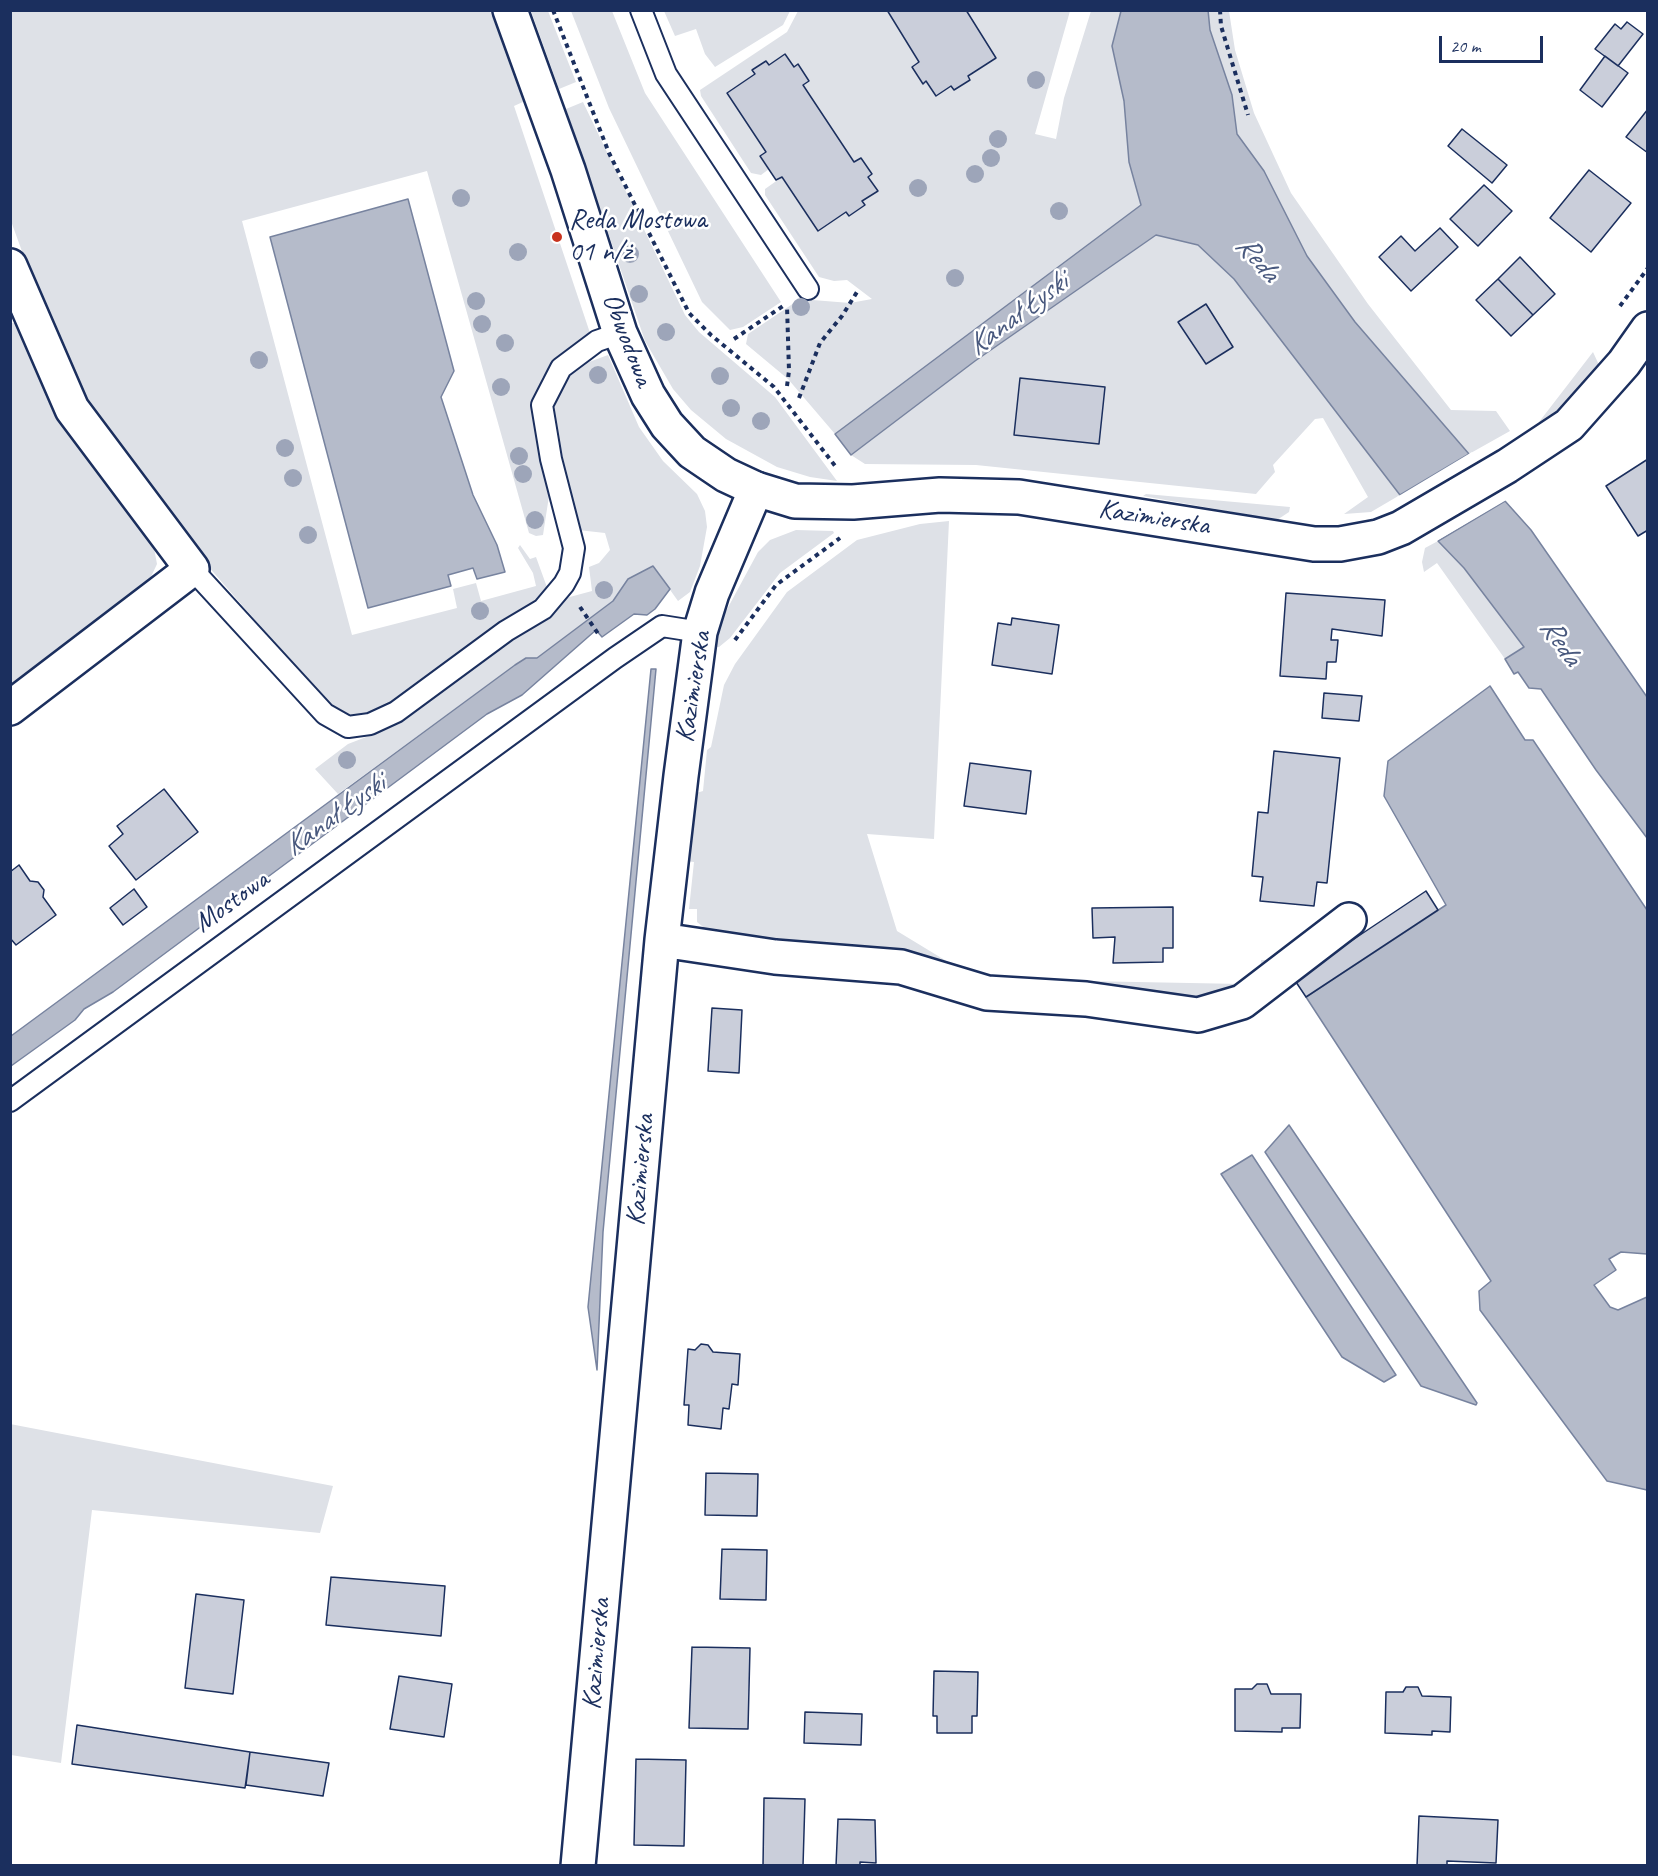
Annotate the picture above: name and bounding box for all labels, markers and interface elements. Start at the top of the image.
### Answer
scale bar [1442,24,1546,62]
text: 20 m [1450,35,1481,57]
place label: Reda Mostowa 01 n/ż [569,204,707,270]
water label: Reda [1227,229,1287,289]
marker: Reda Mostowa 01 n/ż [550,230,564,244]
water label: Kanał Łyski [961,266,1075,364]
street label: Obwodowa [594,289,660,391]
street label: Kazimierska [1096,493,1212,543]
water label: Reda [1531,611,1589,673]
street label: Kazimierska [669,629,719,745]
water label: Kanał Łyski [277,767,393,865]
street label: Mostowa [188,864,276,940]
street label: Kazimierska [619,1113,663,1227]
street label: Kazimierska [575,1597,619,1711]

